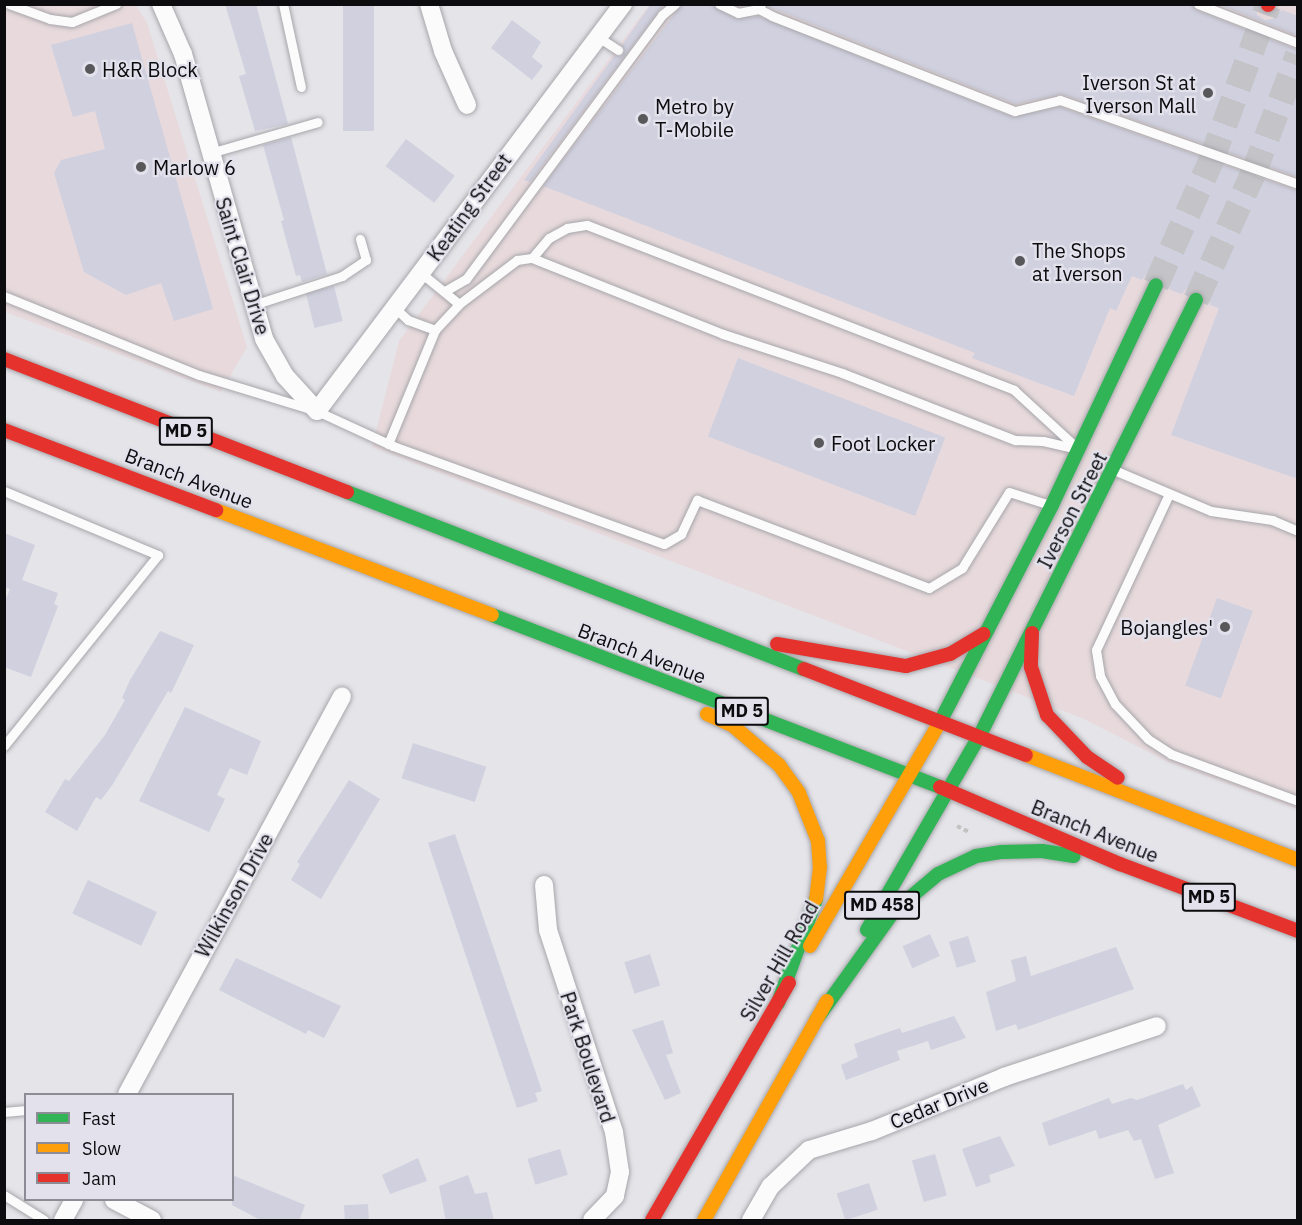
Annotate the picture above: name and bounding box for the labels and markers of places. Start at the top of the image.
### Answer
place label: H&R Block [102,57,198,81]
marker: H&R Block [83,62,97,76]
place label: Iverson St at Iverson Mall [1082,70,1196,117]
marker: Iverson St at Iverson Mall [1201,86,1215,100]
place label: Metro by T-Mobile [655,95,734,142]
marker: Metro by T-Mobile [636,112,650,126]
place label: Marlow 6 [153,155,236,179]
marker: Marlow 6 [134,160,148,174]
place label: The Shops at Iverson [1032,238,1126,285]
marker: The Shops at Iverson [1013,254,1027,268]
place label: Foot Locker [831,431,935,455]
marker: Foot Locker [812,436,826,450]
place label: Bojangles' [1120,615,1213,639]
marker: Bojangles' [1218,620,1232,634]

